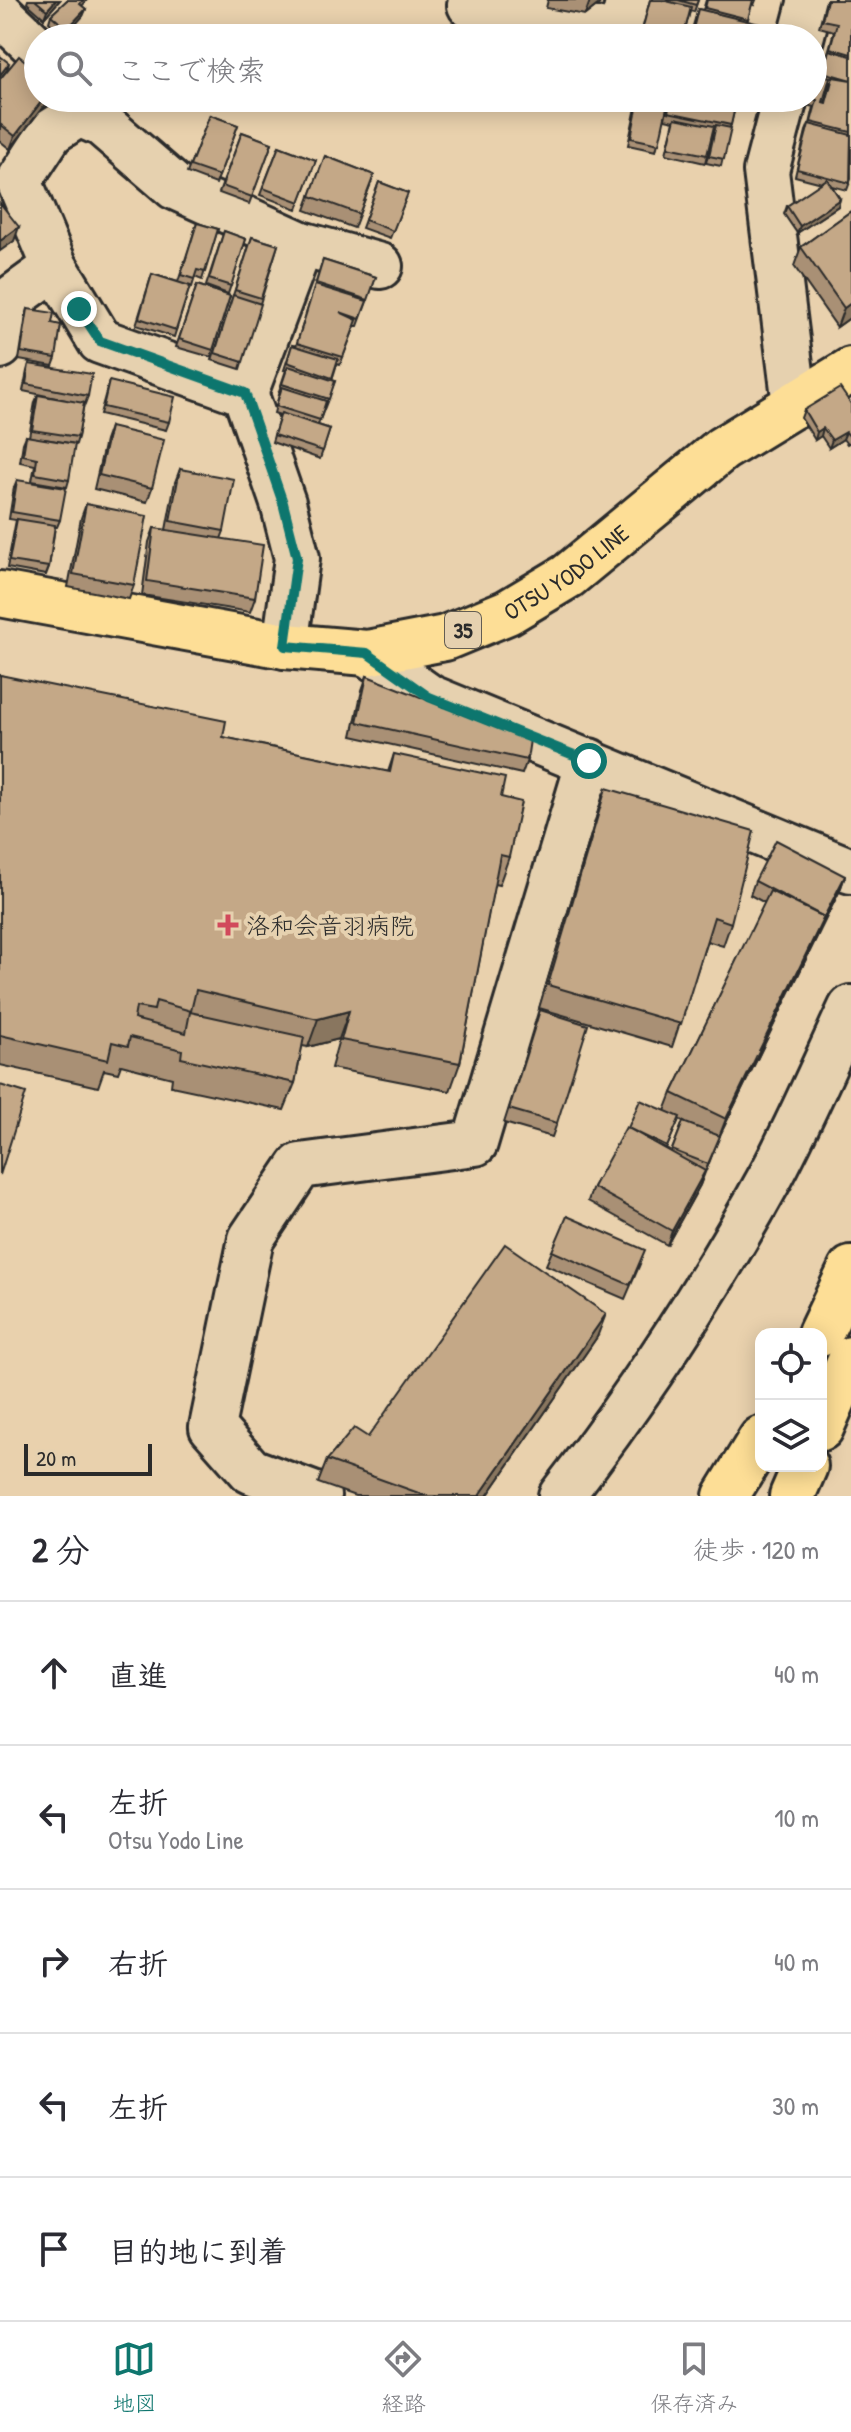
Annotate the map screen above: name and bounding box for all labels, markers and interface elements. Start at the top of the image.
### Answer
search box [24,24,827,112]
icon: search [52,46,96,90]
text: ここで検索 [116,50,266,90]
route end [61,291,97,327]
street label: OTSU YODO LINE [497,516,635,627]
road number: 35 [445,612,481,648]
route start [571,743,607,779]
place label: 洛和会音羽病院 [246,909,414,941]
marker: 洛和会音羽病院 [217,914,239,936]
map controls [755,1328,827,1472]
button: locate [755,1328,827,1400]
button: layers [755,1400,827,1472]
scale bar [24,1440,152,1476]
text: 20 m [36,1443,76,1473]
text: 2 分 [32,1527,90,1573]
text: 徒歩 · 120 m [693,1532,819,1567]
icon: ahead [32,1651,76,1695]
text: 直進 [108,1655,168,1695]
text: 40 m [774,1656,819,1691]
text: 左折 [108,1782,168,1822]
icon: left [32,1795,76,1839]
text: 10 m [774,1800,819,1835]
text: Otsu Yodo Line [108,1822,244,1857]
icon: right [32,1939,76,1983]
text: 右折 [108,1943,168,1983]
text: 40 m [774,1944,819,1979]
icon: left [32,2083,76,2127]
text: 左折 [108,2087,168,2127]
text: 30 m [772,2088,819,2123]
icon: arrive [32,2227,76,2271]
text: 目的地に到着 [108,2231,288,2271]
tab: 地図 [112,2337,157,2418]
tab: 経路 [381,2337,426,2418]
tab: 保存済み [650,2337,739,2418]

